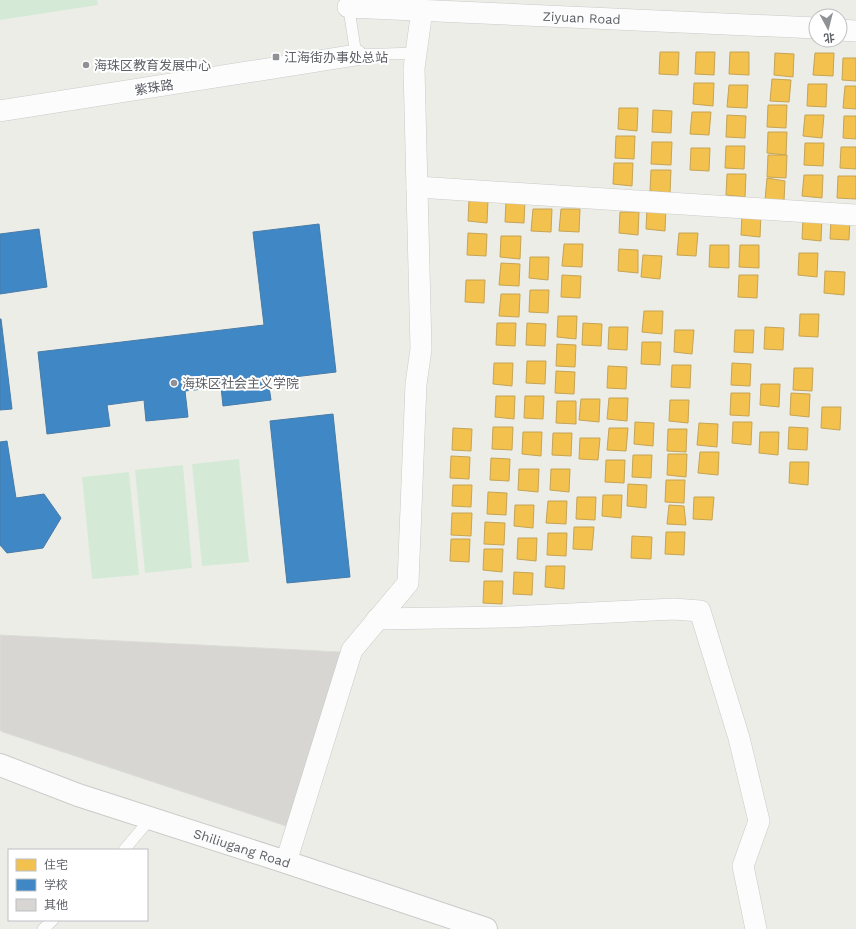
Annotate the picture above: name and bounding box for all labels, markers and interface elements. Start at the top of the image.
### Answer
north arrow [808,8,848,48]
street label: Ziyuan Road [542,9,621,27]
text: 北 [823,30,835,45]
place label: 江海街办事处总站 [284,50,388,65]
marker: 江海街办事处总站 [271,52,281,62]
place label: 海珠区教育发展中心 [94,58,211,73]
marker: 海珠区教育发展中心 [81,60,91,70]
street label: 紫珠路 [134,77,175,98]
place label: 海珠区社会主义学院 [182,376,299,391]
marker: 海珠区社会主义学院 [169,378,179,388]
street label: Shiliugang Road [192,826,292,871]
legend [8,849,148,921]
text: 住宅 [44,858,68,872]
text: 学校 [44,878,68,892]
text: 其他 [44,898,68,912]

